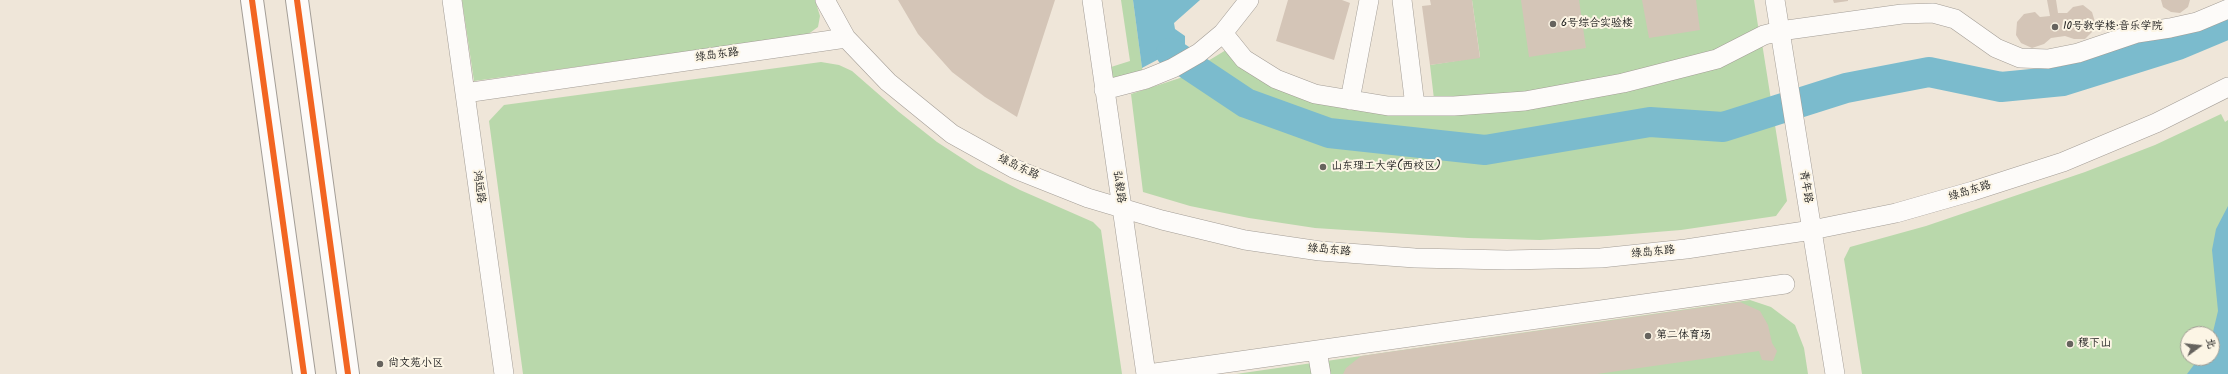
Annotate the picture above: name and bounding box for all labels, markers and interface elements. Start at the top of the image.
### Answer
place label: 6号综合实验楼 [1561,17,1633,31]
marker: 6号综合实验楼 [1548,19,1558,29]
place label: 10号教学楼·音乐学院 [2063,20,2163,34]
marker: 10号教学楼·音乐学院 [2050,22,2060,32]
street label: 绿岛东路 [694,46,740,66]
street label: 绿岛东路 [995,153,1041,183]
place label: 山东理工大学(西校区) [1331,160,1441,174]
marker: 山东理工大学(西校区) [1318,162,1328,172]
street label: 鸿远路 [469,170,487,204]
street label: 弘毅路 [1109,170,1127,204]
street label: 青年路 [1796,170,1814,204]
street label: 绿岛东路 [1947,179,1993,205]
street label: 绿岛东路 [1307,243,1351,259]
street label: 绿岛东路 [1630,244,1676,262]
north arrow [2180,326,2220,366]
place label: 第二体育场 [1656,329,1711,343]
marker: 第二体育场 [1643,331,1653,341]
text: 北 [2201,336,2221,351]
place label: 稷下山 [2078,337,2111,351]
marker: 稷下山 [2065,339,2075,349]
place label: 尚文苑小区 [388,357,443,371]
marker: 尚文苑小区 [375,359,385,369]

